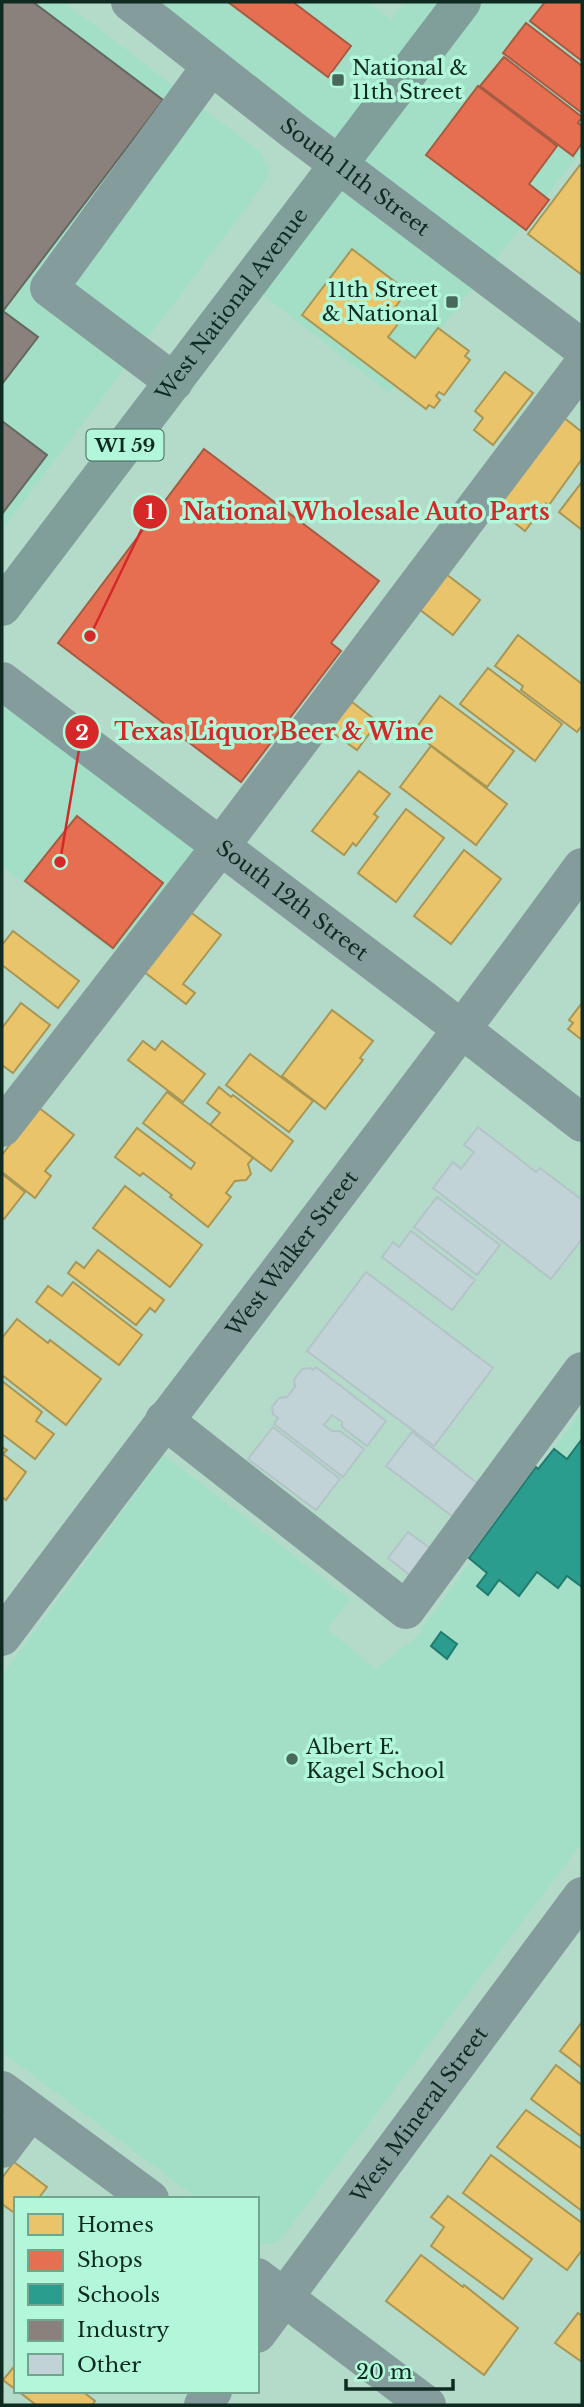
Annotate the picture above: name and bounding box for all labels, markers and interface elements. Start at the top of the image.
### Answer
place label: National & 11th Street [352,55,468,105]
marker: National & 11th Street [330,72,346,88]
street label: South 11th Street [275,112,435,242]
street label: West National Avenue [150,203,314,407]
place label: 11th Street & National [322,277,438,327]
marker: 11th Street & National [444,294,460,310]
road number: WI 59 [86,430,164,460]
callout: National Wholesale Auto Parts [132,490,564,534]
text: National Wholesale Auto Parts [182,498,550,526]
text: 1 [145,499,155,525]
callout: Texas Liquor Beer & Wine [65,710,449,754]
text: Texas Liquor Beer & Wine [114,718,434,746]
text: 2 [75,720,89,746]
street label: South 12th Street [211,835,374,966]
street label: West Walker Street [220,1165,364,1343]
place label: Albert E. Kagel School [305,1734,445,1784]
marker: Albert E. Kagel School [284,1751,300,1767]
street label: West Mineral Street [345,2021,494,2209]
legend [14,2197,259,2393]
text: Homes [77,2212,154,2238]
text: Shops [77,2247,143,2273]
text: Schools [77,2282,160,2308]
text: Industry [77,2317,170,2343]
scale bar [346,2348,453,2392]
text: Other [77,2352,141,2378]
text: 20 m [356,2359,413,2385]

